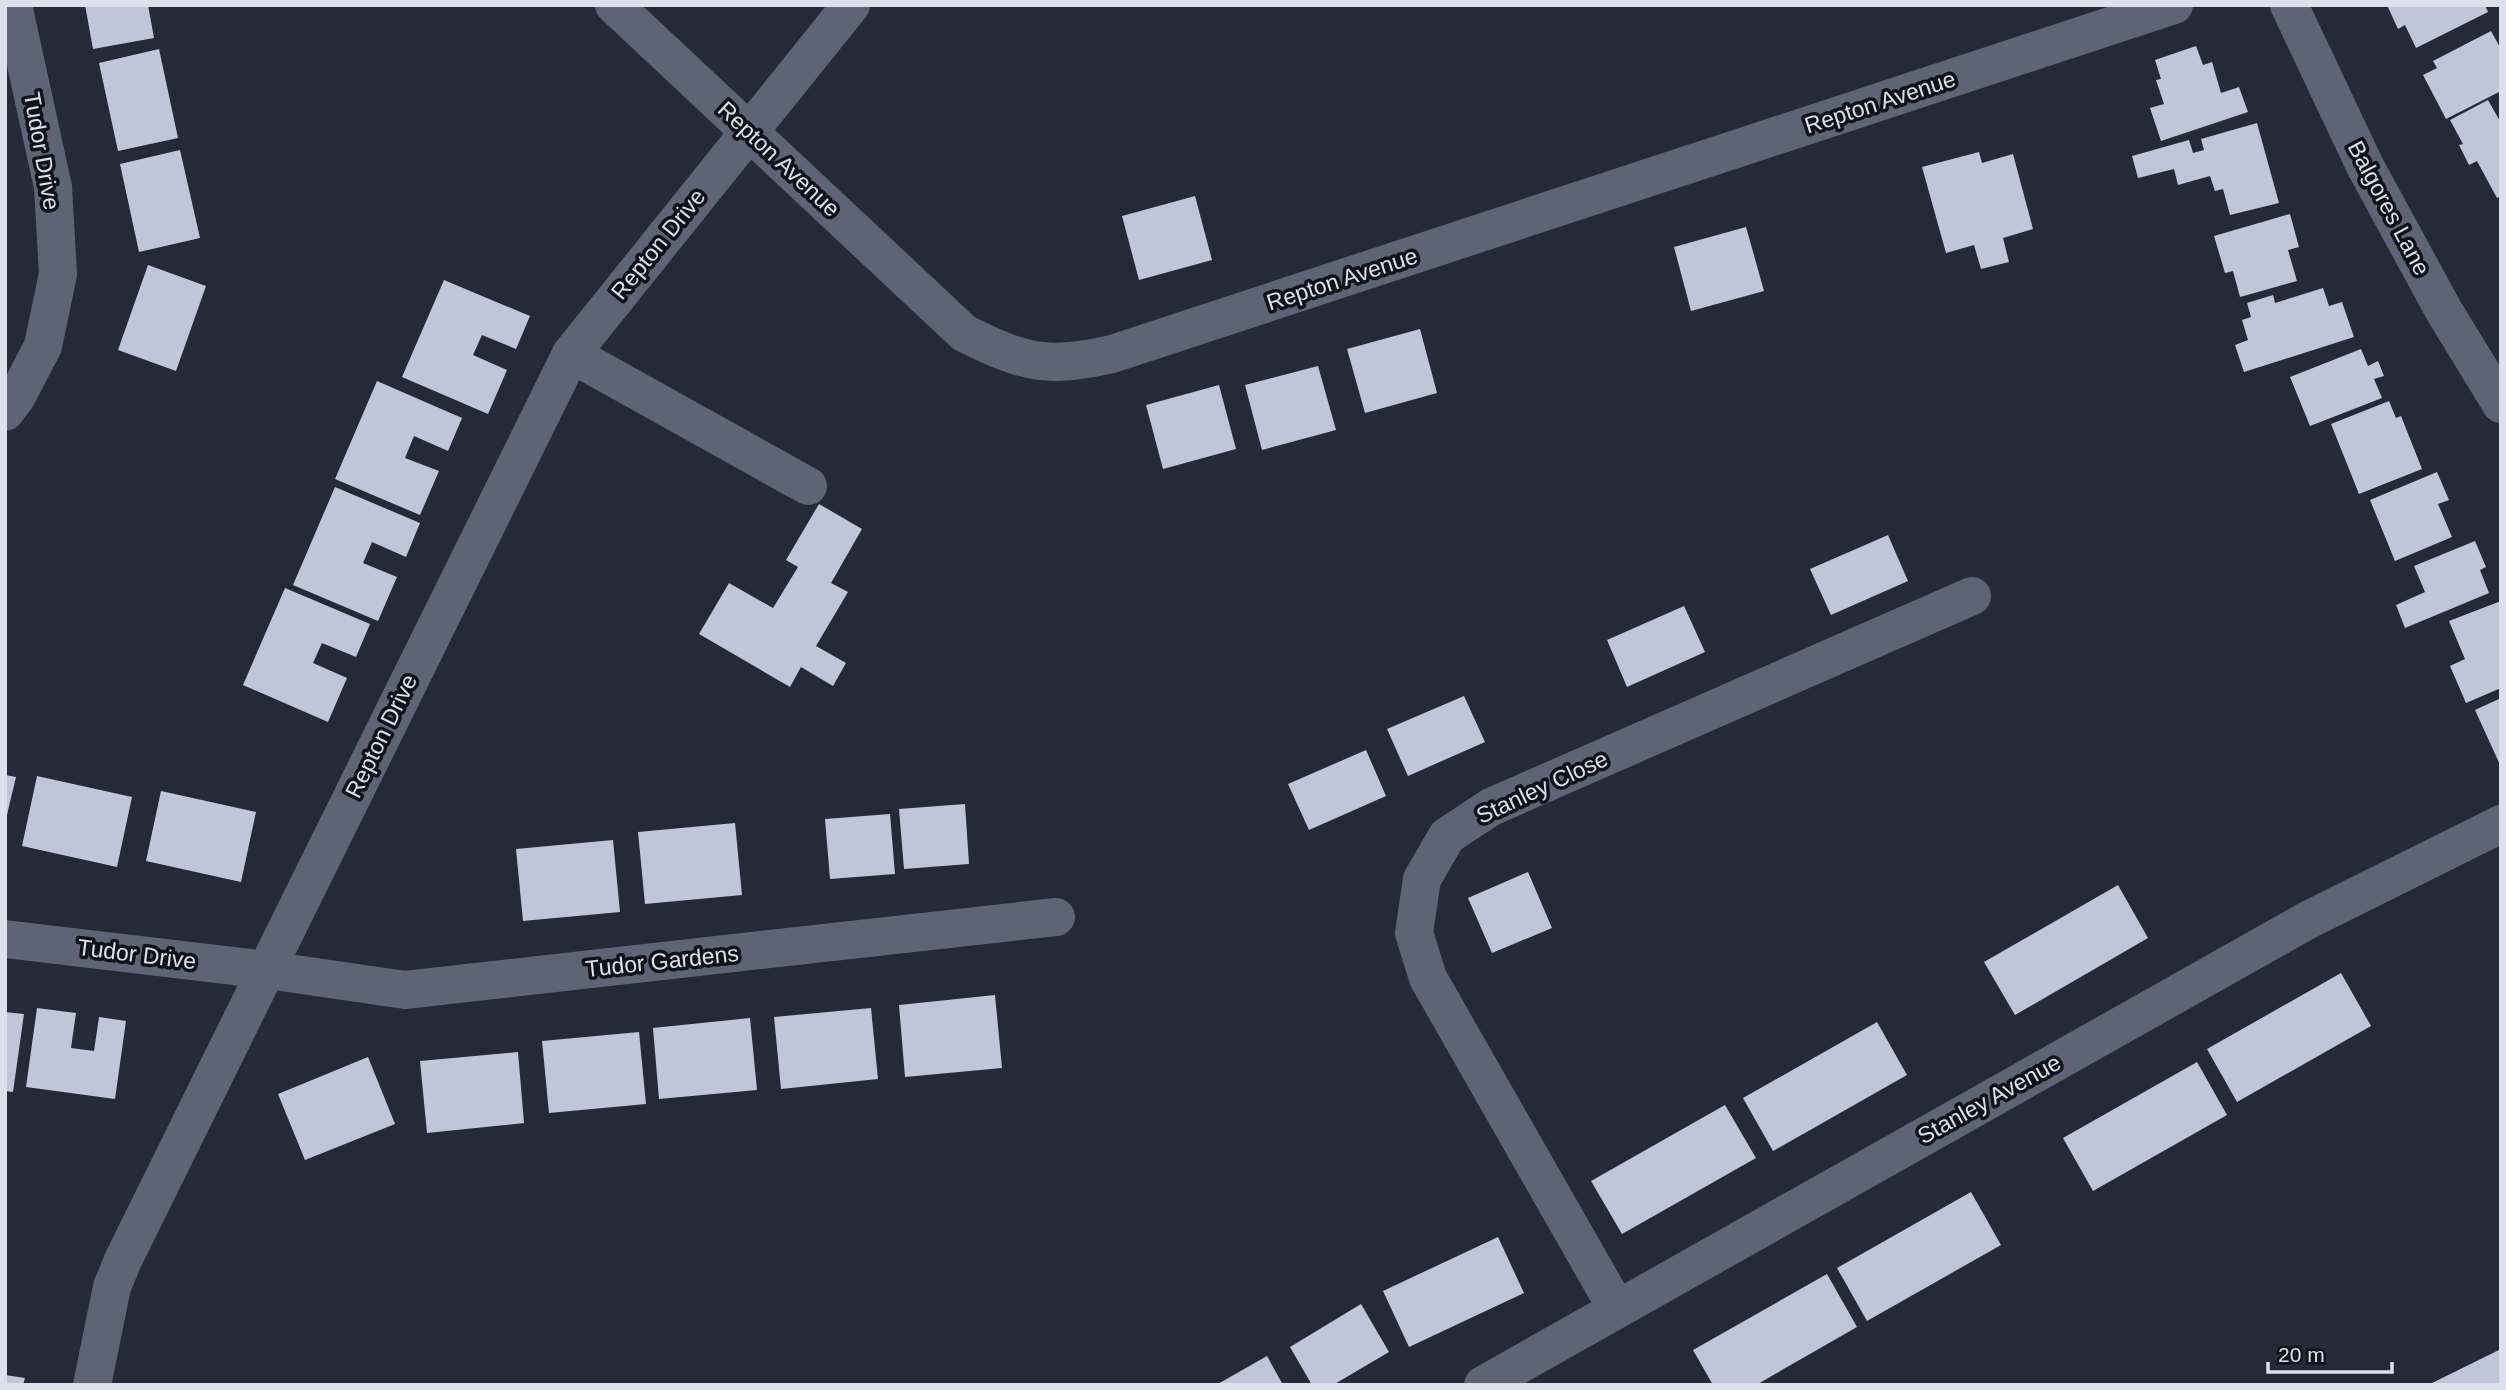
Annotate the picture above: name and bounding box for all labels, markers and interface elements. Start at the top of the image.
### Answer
street label: Repton Avenue [1801,65,1959,139]
street label: Tudor Drive [19,90,65,212]
street label: Repton Avenue [713,96,845,222]
street label: Balgores Lane [2343,136,2435,280]
street label: Repton Drive [606,184,710,304]
street label: Repton Avenue [1263,242,1421,316]
street label: Repton Drive [340,670,422,802]
street label: Stanley Close [1472,745,1612,829]
street label: Tudor Drive [76,934,198,974]
street label: Tudor Gardens [584,940,740,982]
street label: Stanley Avenue [1913,1049,2065,1149]
scale bar [2268,1330,2392,1374]
text: 20 m [2278,1343,2325,1366]

